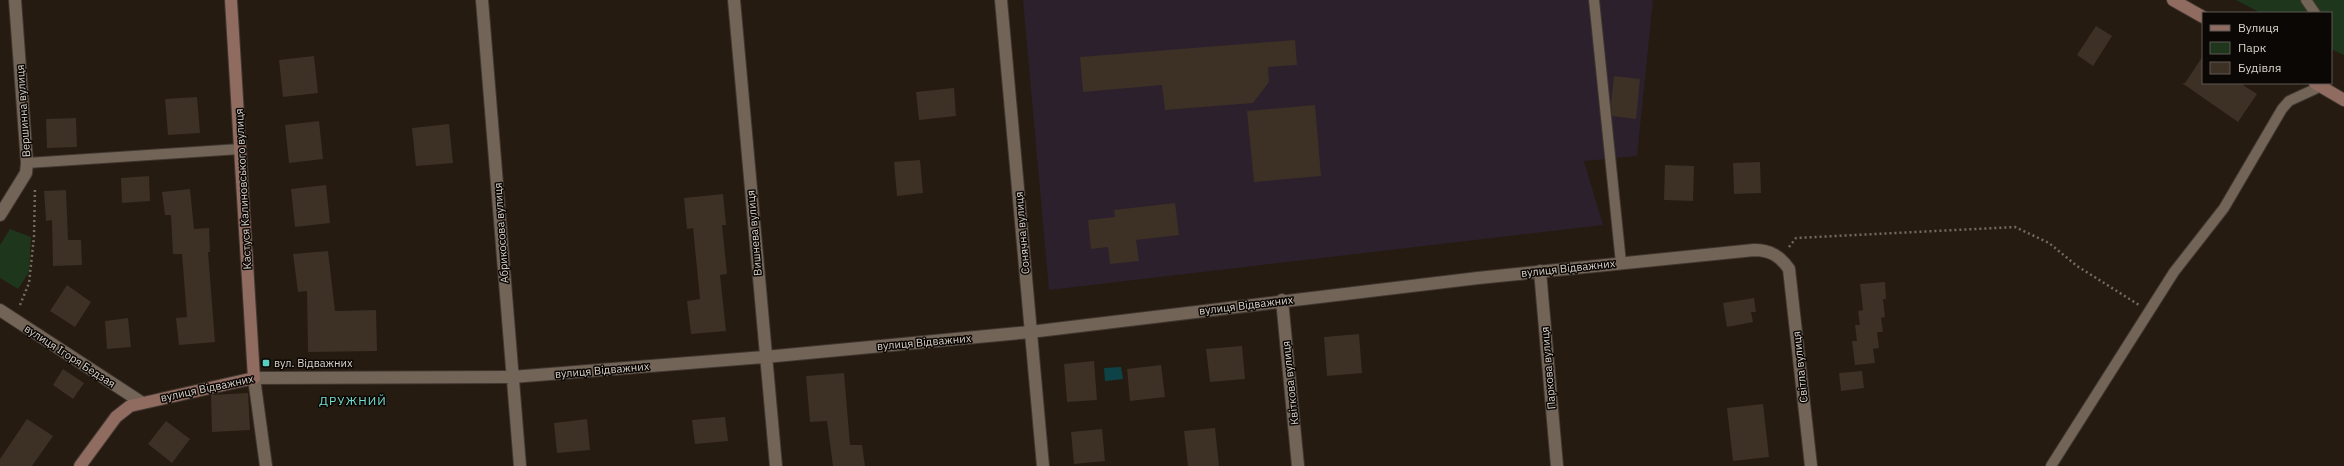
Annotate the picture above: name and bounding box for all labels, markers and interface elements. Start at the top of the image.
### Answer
legend [2202,12,2332,84]
text: Вулиця [2238,20,2279,35]
text: Парк [2238,40,2267,55]
text: Будівля [2238,60,2281,75]
street label: Вершинна вулиця [13,64,33,158]
street label: Кастуся Калиновського вулиця [232,108,254,270]
street label: Абрикосова вулиця [491,182,511,284]
street label: Вишнева вулиця [743,190,765,276]
street label: Сонячна вулиця [1011,191,1033,275]
street label: вулиця Відважних [1520,256,1616,280]
street label: вулиця Відважних [1198,292,1294,318]
street label: вулиця Ігоря Бедзая [22,321,118,391]
street label: Паркова вулиця [1537,326,1559,410]
street label: вулиця Відважних [876,331,972,353]
street label: Світла вулиця [1789,331,1811,403]
street label: Квіткова вулиця [1279,340,1301,426]
place label: вул. Відважних [274,356,353,370]
marker: вул. Відважних [261,358,271,368]
street label: вулиця Відважних [554,359,650,381]
street label: вулиця Відважних [159,371,255,405]
district label: ДРУЖНИЙ [319,393,387,408]

